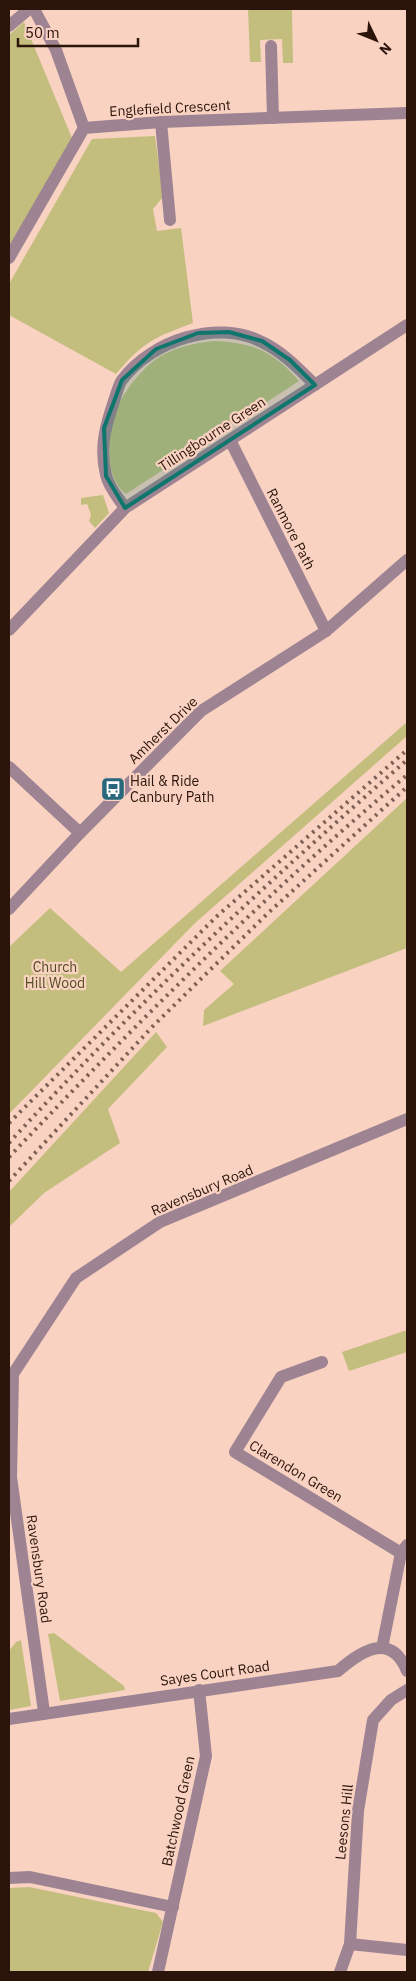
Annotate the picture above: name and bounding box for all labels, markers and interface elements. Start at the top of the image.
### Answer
scale bar [18,15,138,47]
north arrow [351,15,401,65]
text: 50 m [25,23,60,42]
text: N [375,39,396,59]
street label: Englefield Crescent [109,96,231,120]
street label: Tillingbourne Green [155,393,269,475]
street label: Ranmore Path [263,485,319,573]
street label: Amherst Drive [125,692,202,768]
place label: Hail & Ride Canbury Path [130,772,214,806]
bus stop icon: Hail & Ride Canbury Path [100,776,126,802]
park label: Church Hill Wood [25,958,85,992]
street label: Ravensbury Road [148,1160,256,1220]
street label: Clarendon Green [246,1436,346,1506]
street label: Ravensbury Road [22,1514,56,1624]
street label: Sayes Court Road [159,1656,271,1690]
street label: Batchwood Green [158,1754,198,1868]
street label: Leesons Hill [331,1783,357,1861]

